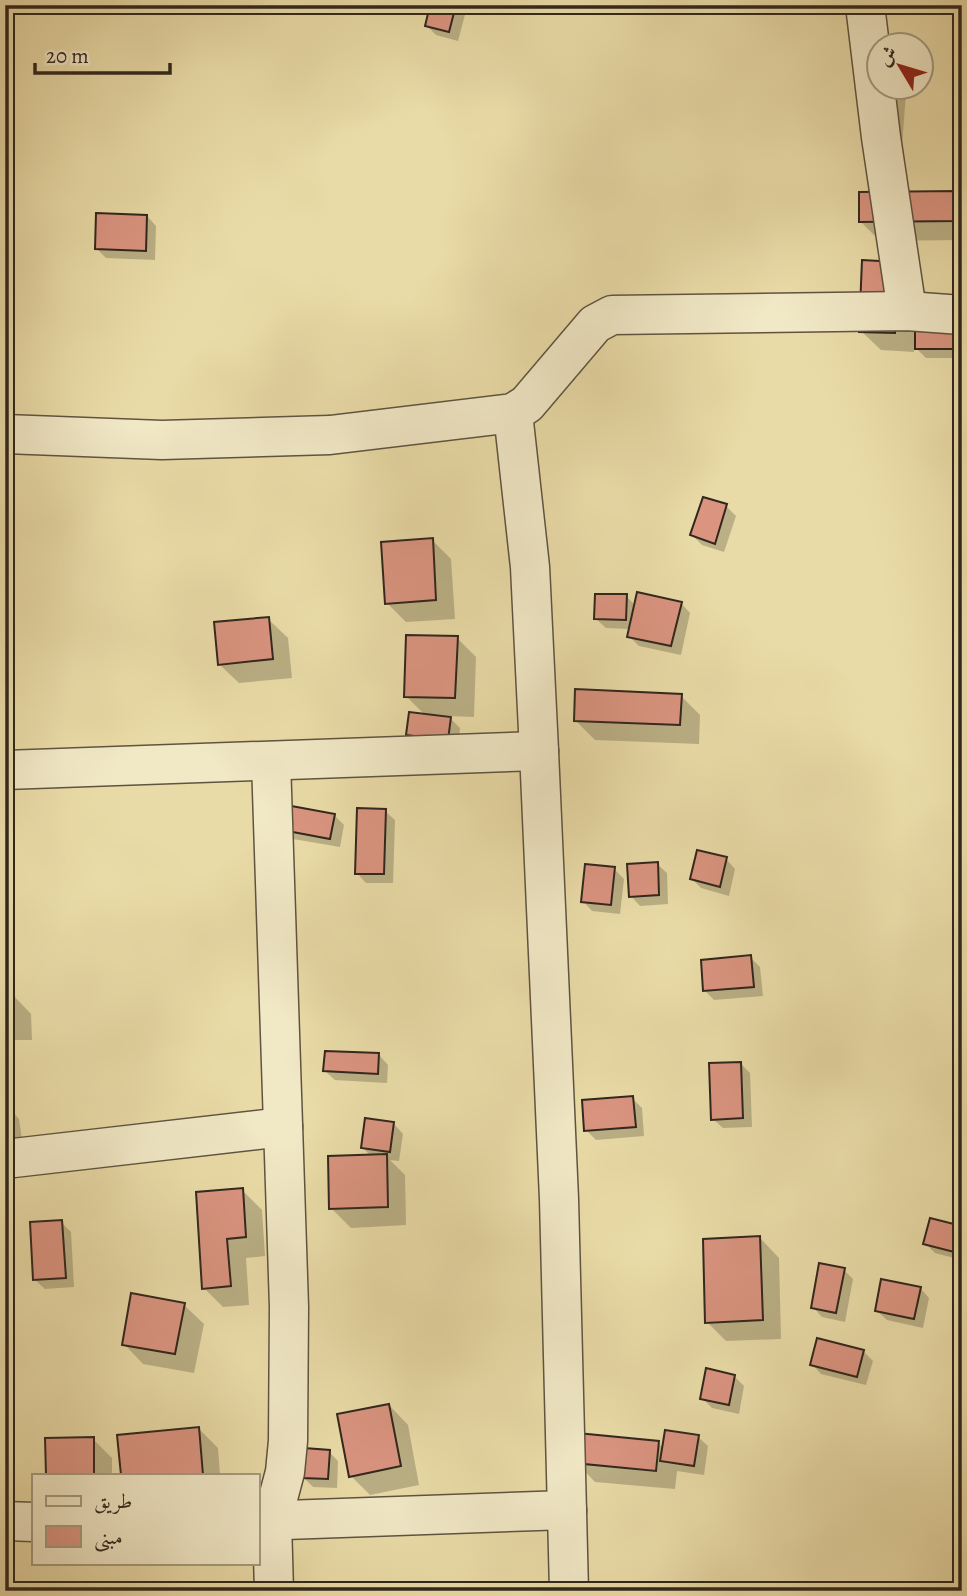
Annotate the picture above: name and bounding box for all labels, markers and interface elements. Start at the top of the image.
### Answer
scale bar [35,32,170,76]
north arrow [866,32,936,102]
text: ش [871,41,903,72]
text: 20 m [46,42,89,70]
legend [32,1474,259,1564]
text: طريق [94,1487,132,1515]
text: مبنى [94,1523,123,1552]

